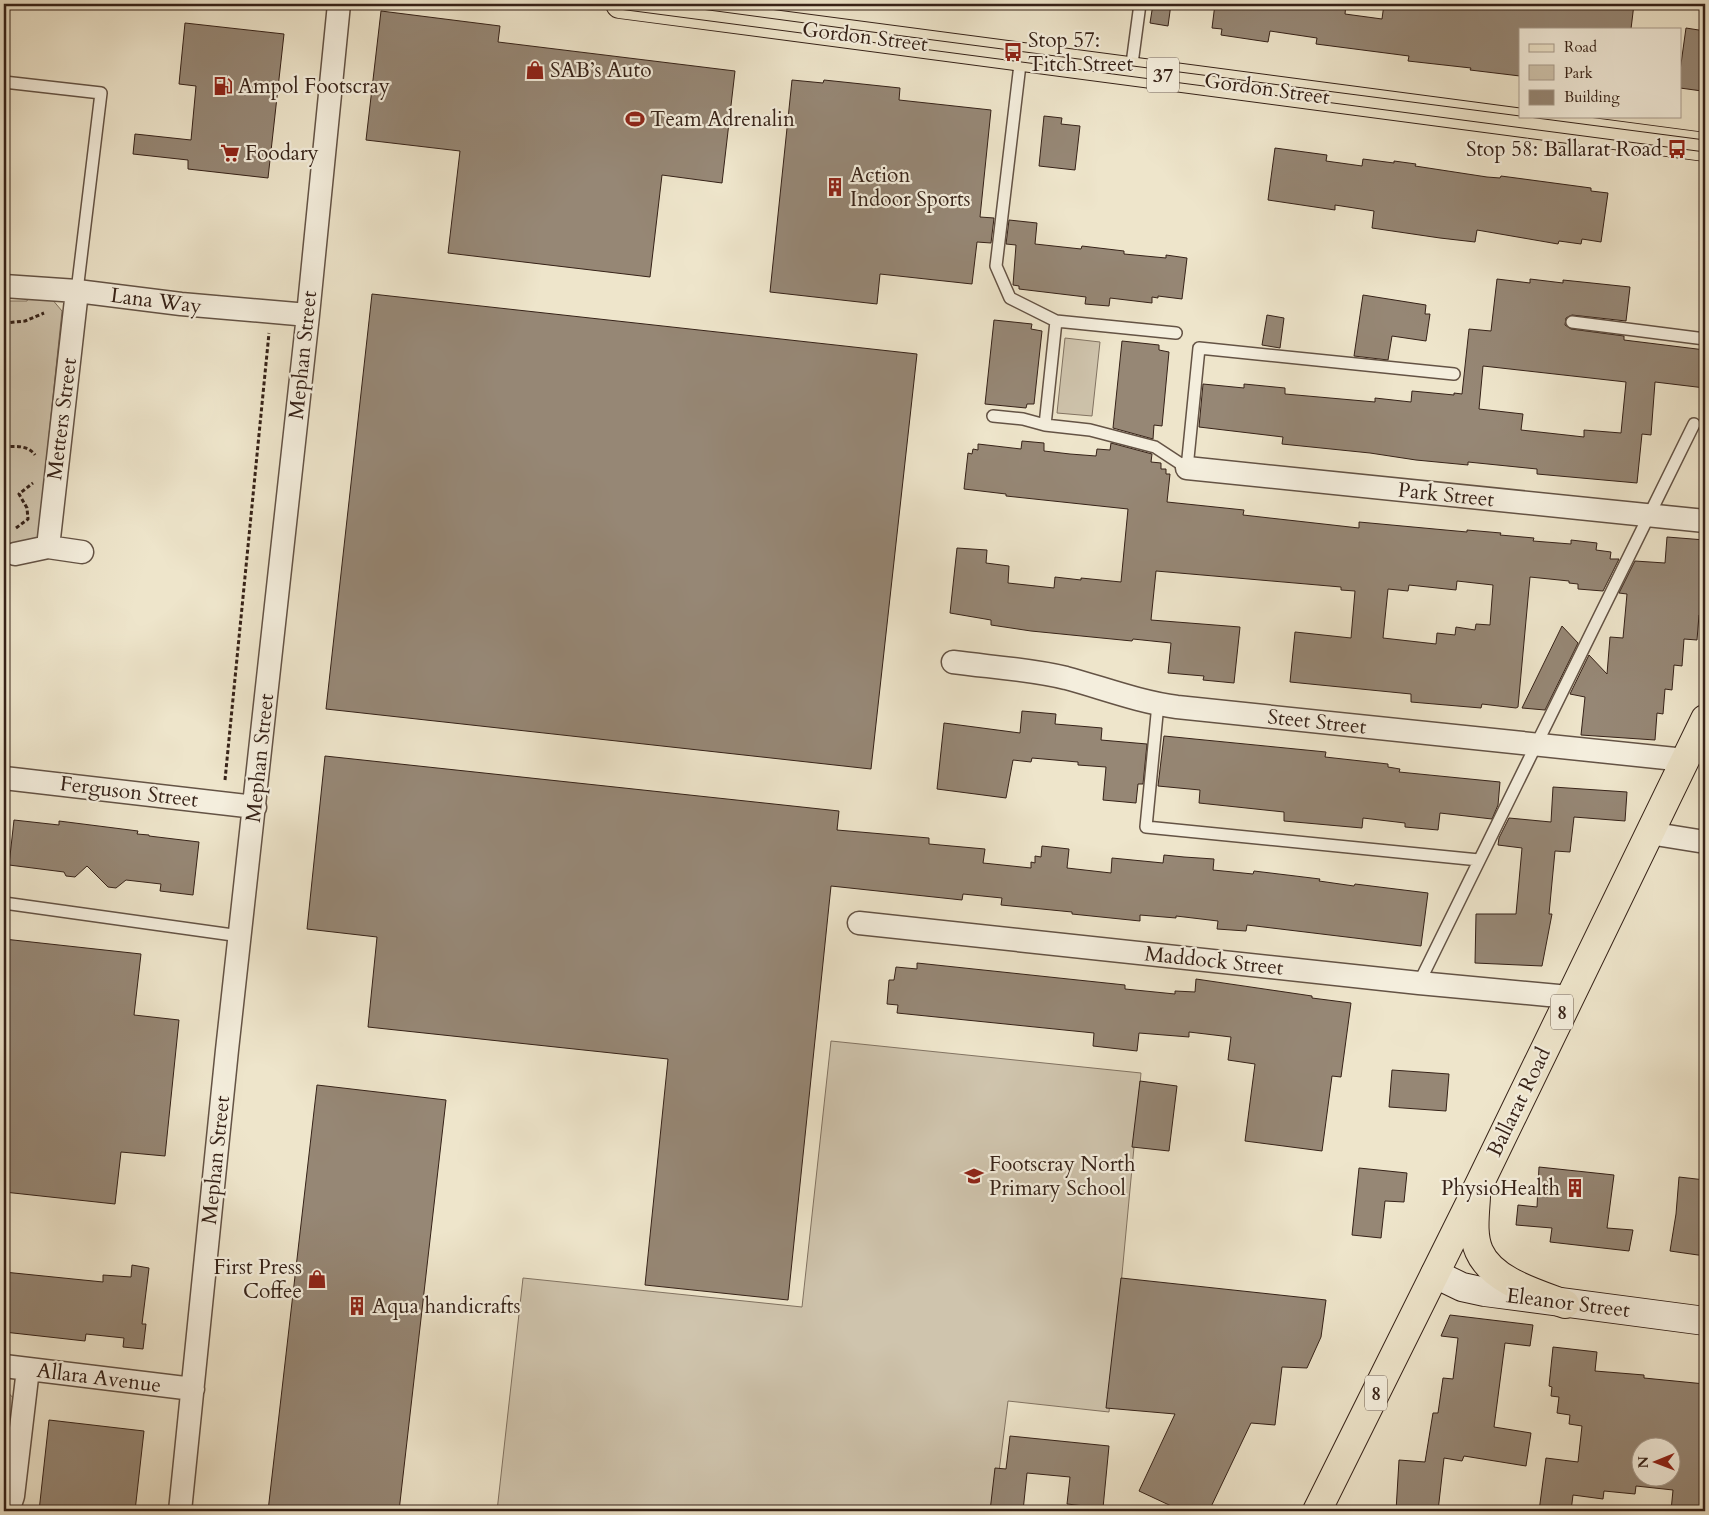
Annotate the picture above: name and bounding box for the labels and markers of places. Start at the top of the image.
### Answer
place label: Stop 57: Titch Street [1028,26,1134,79]
bus stop icon: Stop 57: Titch Street [1002,41,1024,63]
place label: SAB’s Auto [550,56,652,85]
shop icon: SAB’s Auto [524,59,546,81]
place label: Ampol Footscray [238,72,390,101]
fuel station icon: Ampol Footscray [212,75,234,97]
place label: Team Adrenalin [650,105,795,134]
sports icon: Team Adrenalin [624,108,646,130]
place label: Stop 58: Ballarat Road [1466,135,1662,164]
bus stop icon: Stop 58: Ballarat Road [1666,138,1688,160]
place label: Foodary [245,139,319,168]
supermarket icon: Foodary [219,142,241,164]
place label: Action Indoor Sports [850,161,971,214]
building icon: Action Indoor Sports [824,176,846,198]
place label: Footscray North Primary School [989,1150,1136,1203]
school or university icon: Footscray North Primary School [963,1165,985,1187]
place label: PhysioHealth [1441,1174,1560,1203]
building icon: PhysioHealth [1564,1177,1586,1199]
place label: First Press Coffee [214,1253,302,1306]
shop icon: First Press Coffee [306,1268,328,1290]
place label: Aqua handicrafts [372,1292,520,1321]
building icon: Aqua handicrafts [346,1295,368,1317]

